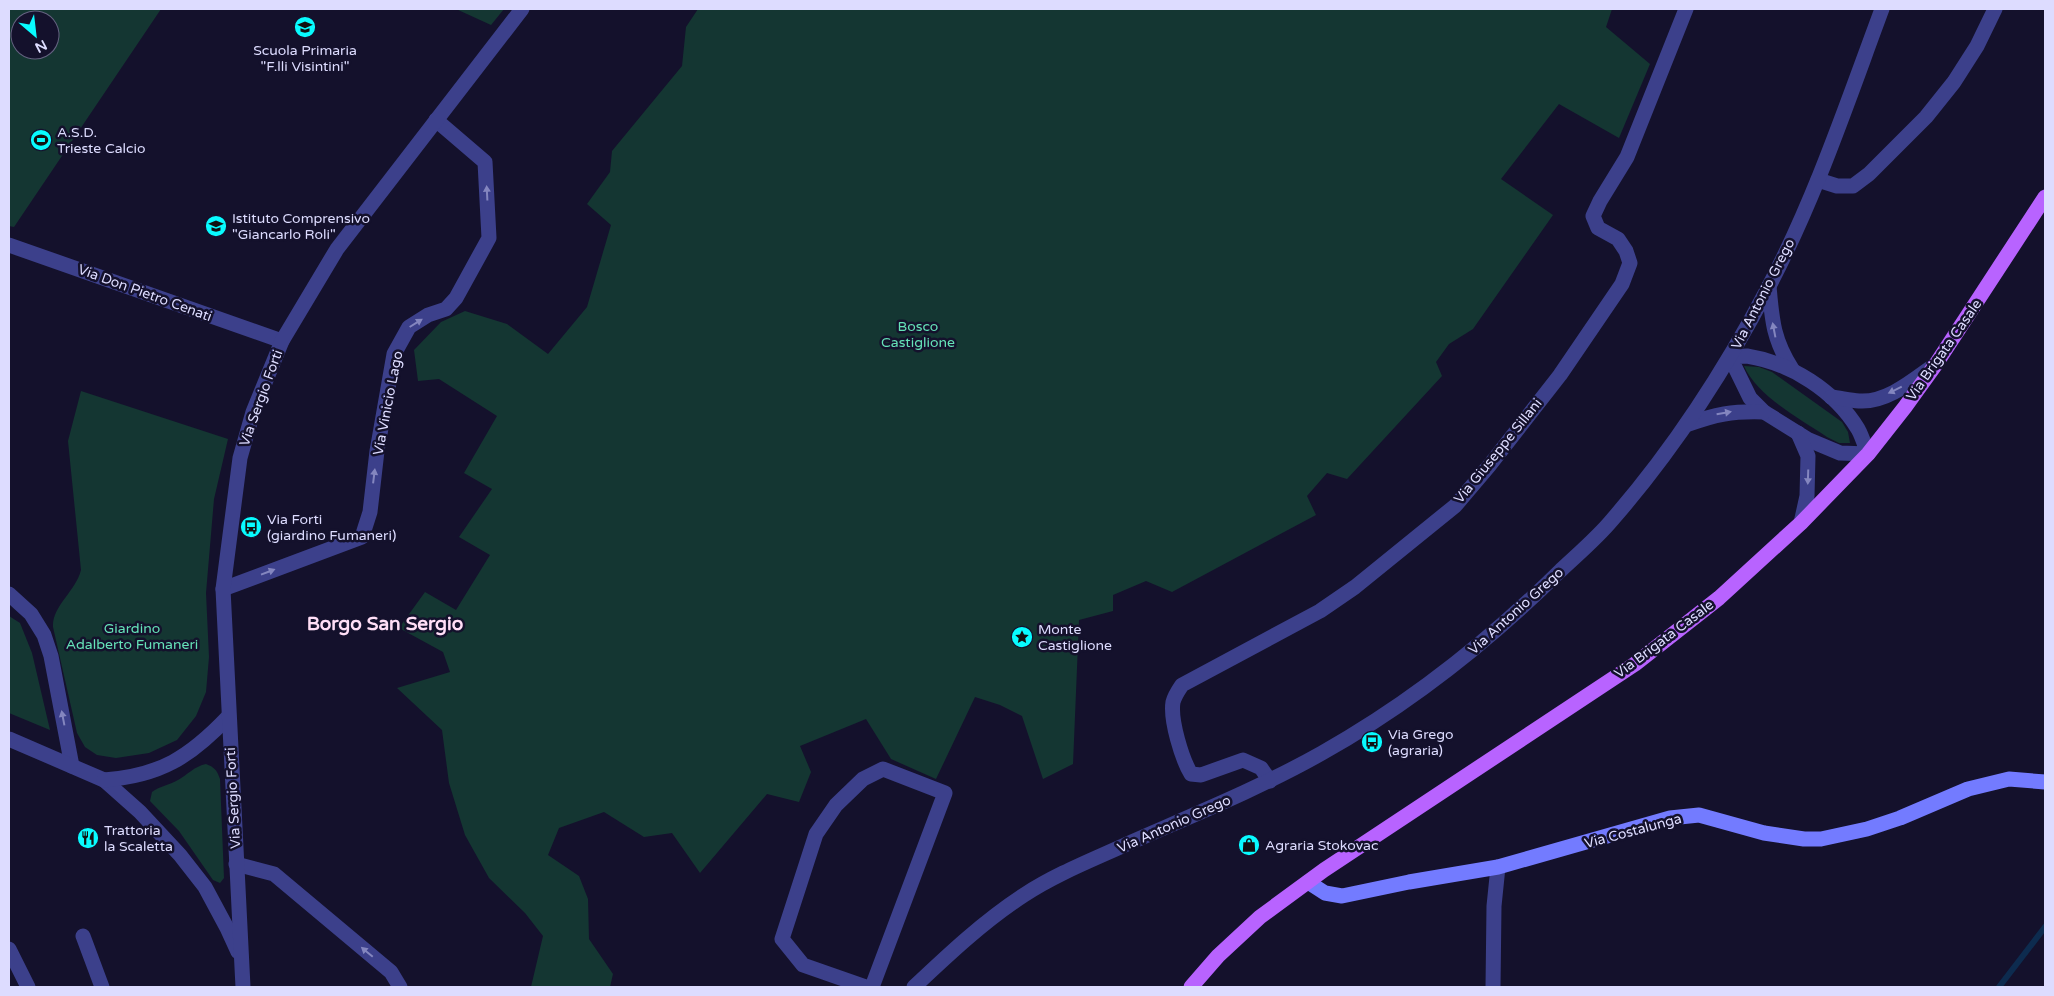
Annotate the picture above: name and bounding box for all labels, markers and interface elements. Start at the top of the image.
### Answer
north arrow [10,10,60,60]
school or university icon: Scuola Primaria "F.lli Visintini" [293,15,317,39]
text: N [32,36,50,56]
place label: Scuola Primaria "F.lli Visintini" [253,42,357,75]
place label: A.S.D. Trieste Calcio [57,124,145,157]
sports icon: A.S.D. Trieste Calcio [29,128,53,152]
one-way arrow [483,184,491,200]
place label: Istituto Comprensivo "Giancarlo Roli" [232,210,370,243]
school or university icon: Istituto Comprensivo "Giancarlo Roli" [204,214,228,238]
street label: Via Antonio Grego [1728,236,1798,352]
street label: Via Don Pietro Cenati [76,261,214,325]
street label: Via Brigata Casale [1903,296,1985,404]
one-way arrow [409,318,422,328]
park label: Bosco Castiglione [881,318,955,351]
one-way arrow [1770,322,1778,337]
street label: Via Sergio Forti [236,347,286,449]
street label: Via Vinicio Lago [370,349,406,457]
one-way arrow [1888,387,1902,395]
street label: Via Giuseppe Sillani [1451,395,1545,507]
one-way arrow [1717,408,1733,416]
one-way arrow [370,468,378,484]
one-way arrow [1804,469,1812,485]
place label: Via Forti (giardino Fumaneri) [267,511,396,544]
bus stop icon: Via Forti (giardino Fumaneri) [239,515,263,539]
street label: Via Antonio Grego [1465,564,1567,658]
one-way arrow [261,568,276,576]
street label: Via Brigata Casale [1611,596,1717,682]
district label: Borgo San Sergio [307,613,463,636]
park label: Giardino Adalberto Fumaneri [66,620,198,653]
place label: Monte Castiglione [1038,621,1112,654]
place icon: Monte Castiglione [1010,625,1034,649]
one-way arrow [58,709,66,725]
place label: Via Grego (agraria) [1388,726,1454,759]
bus stop icon: Via Grego (agraria) [1360,730,1384,754]
street label: Via Sergio Forti [222,747,244,849]
street label: Via Antonio Grego [1115,791,1233,857]
street label: Via Costalunga [1583,810,1683,852]
place label: Trattoria la Scaletta [104,822,173,855]
restaurant icon: Trattoria la Scaletta [76,826,100,850]
shop icon: Agraria Stokovac [1237,833,1261,857]
place label: Agraria Stokovac [1265,837,1378,854]
one-way arrow [361,947,374,958]

